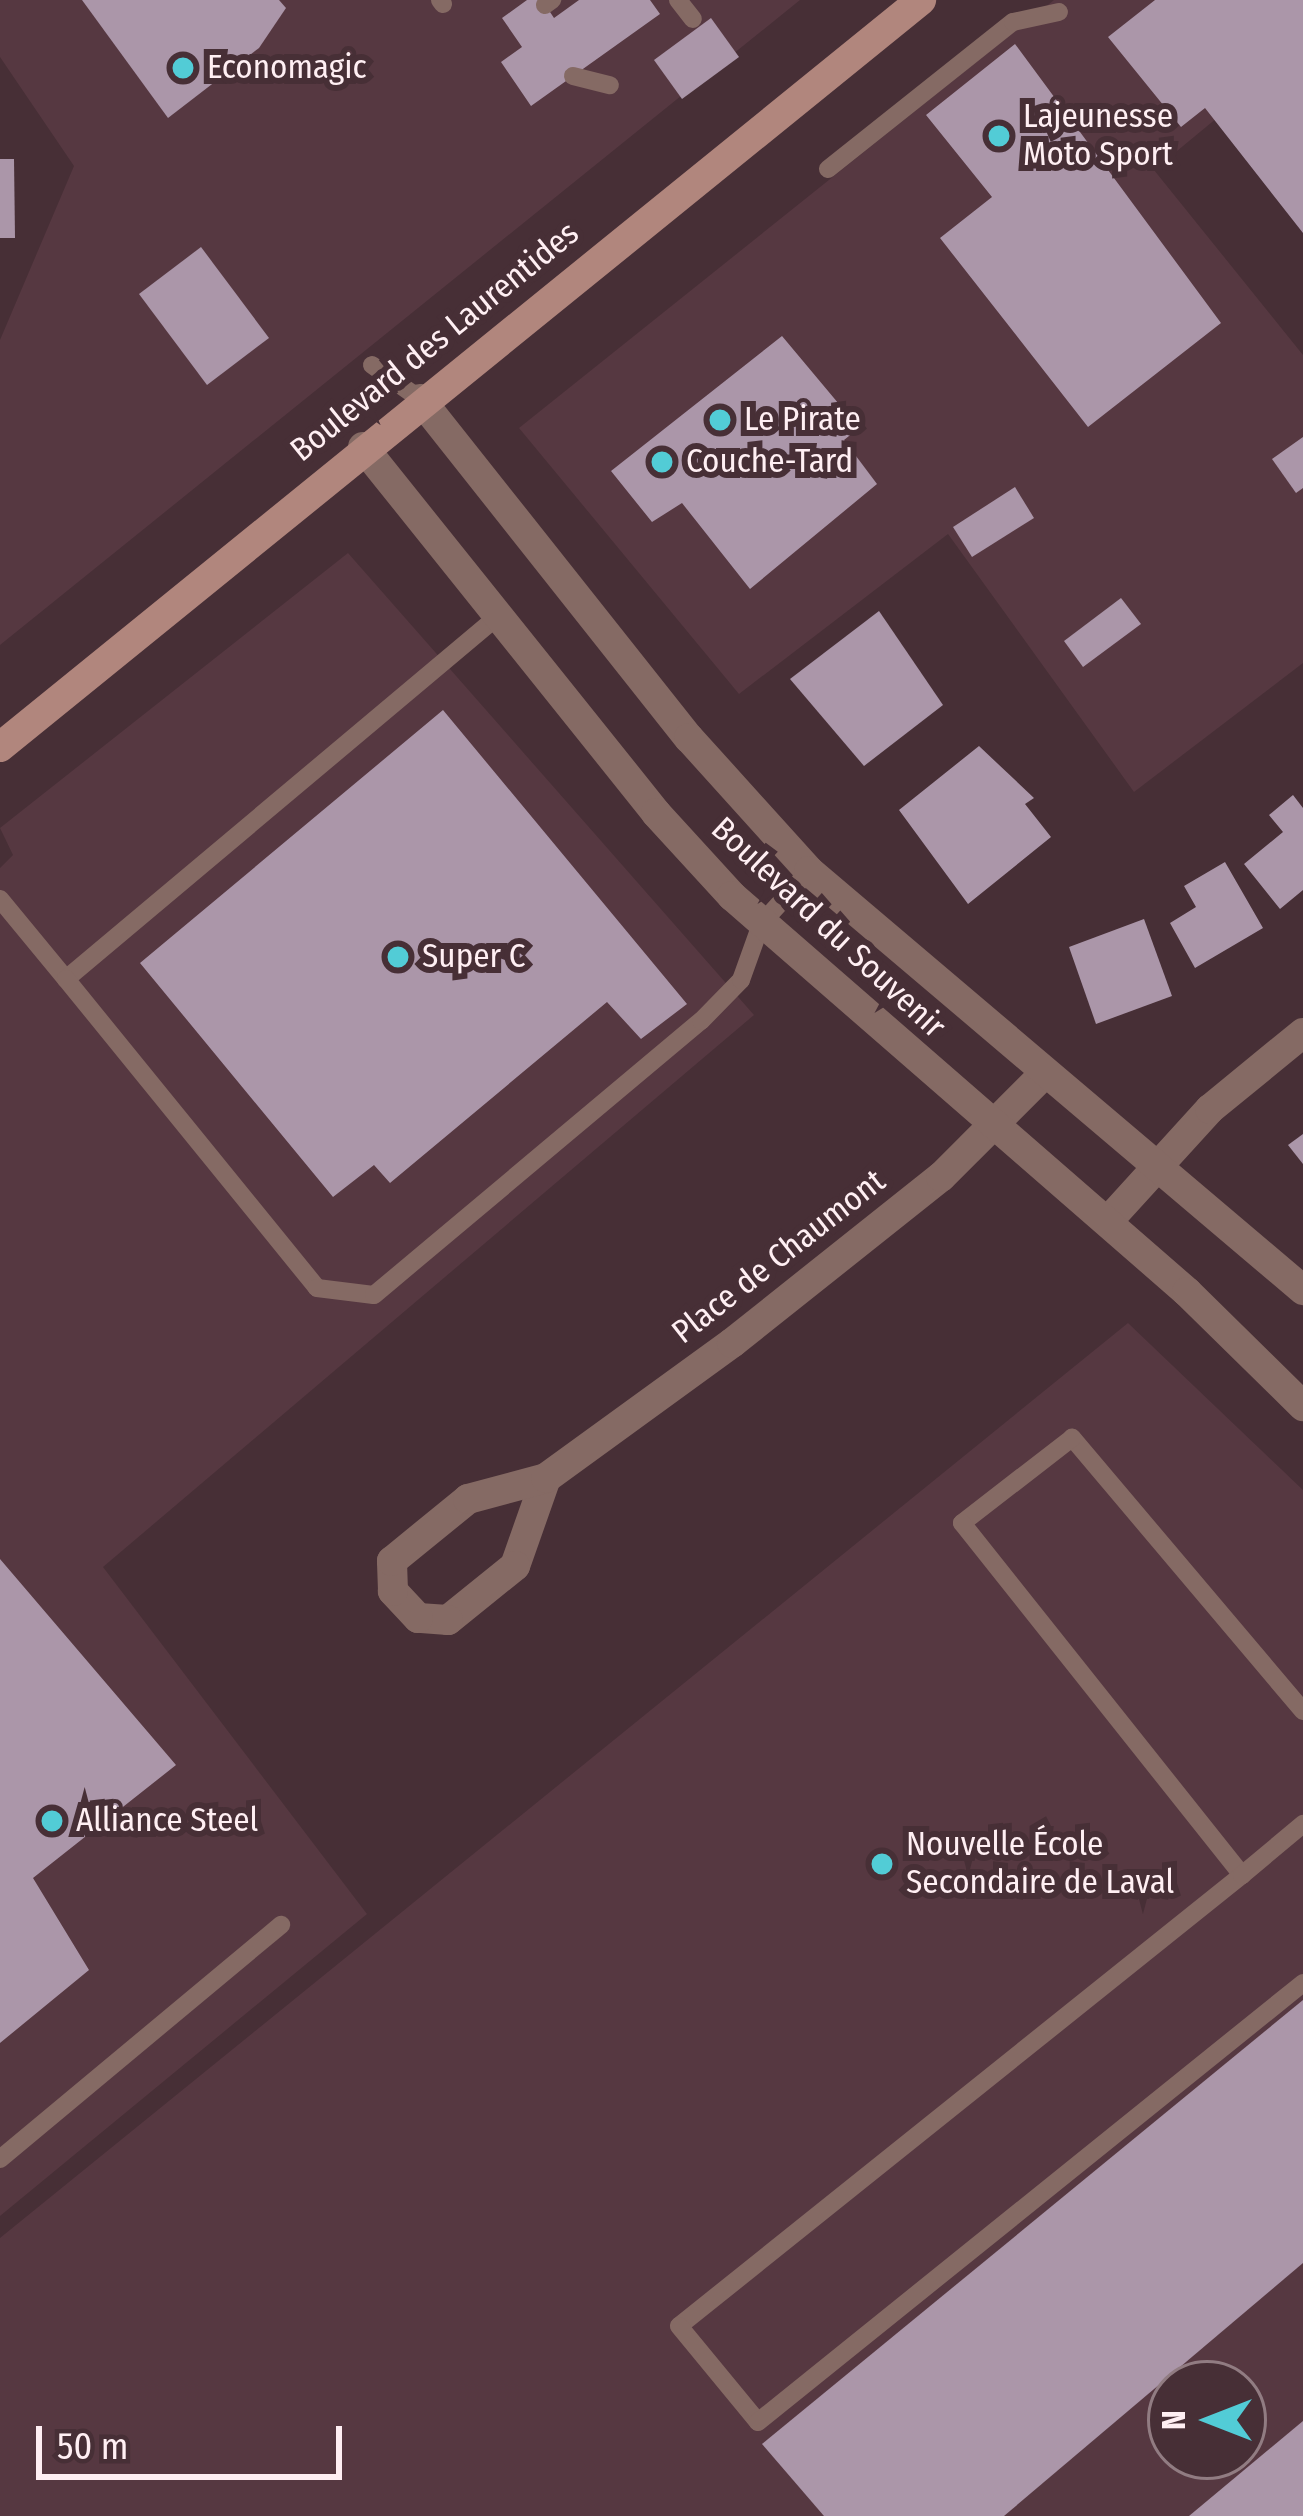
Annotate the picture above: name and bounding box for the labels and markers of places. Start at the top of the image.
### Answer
place label: Economagic [207,48,367,88]
marker: Economagic [170,55,196,81]
place label: Lajeunesse Moto Sport [1023,97,1173,175]
marker: Lajeunesse Moto Sport [986,123,1012,149]
place label: Le Pirate [744,400,861,440]
marker: Le Pirate [707,407,733,433]
place label: Couche-Tard [686,442,853,482]
marker: Couche-Tard [649,449,675,475]
place label: Super C [422,937,526,977]
marker: Super C [385,944,411,970]
place label: Alliance Steel [76,1801,258,1841]
marker: Alliance Steel [39,1808,65,1834]
place label: Nouvelle École Secondaire de Laval [906,1825,1174,1903]
marker: Nouvelle École Secondaire de Laval [869,1851,895,1877]

